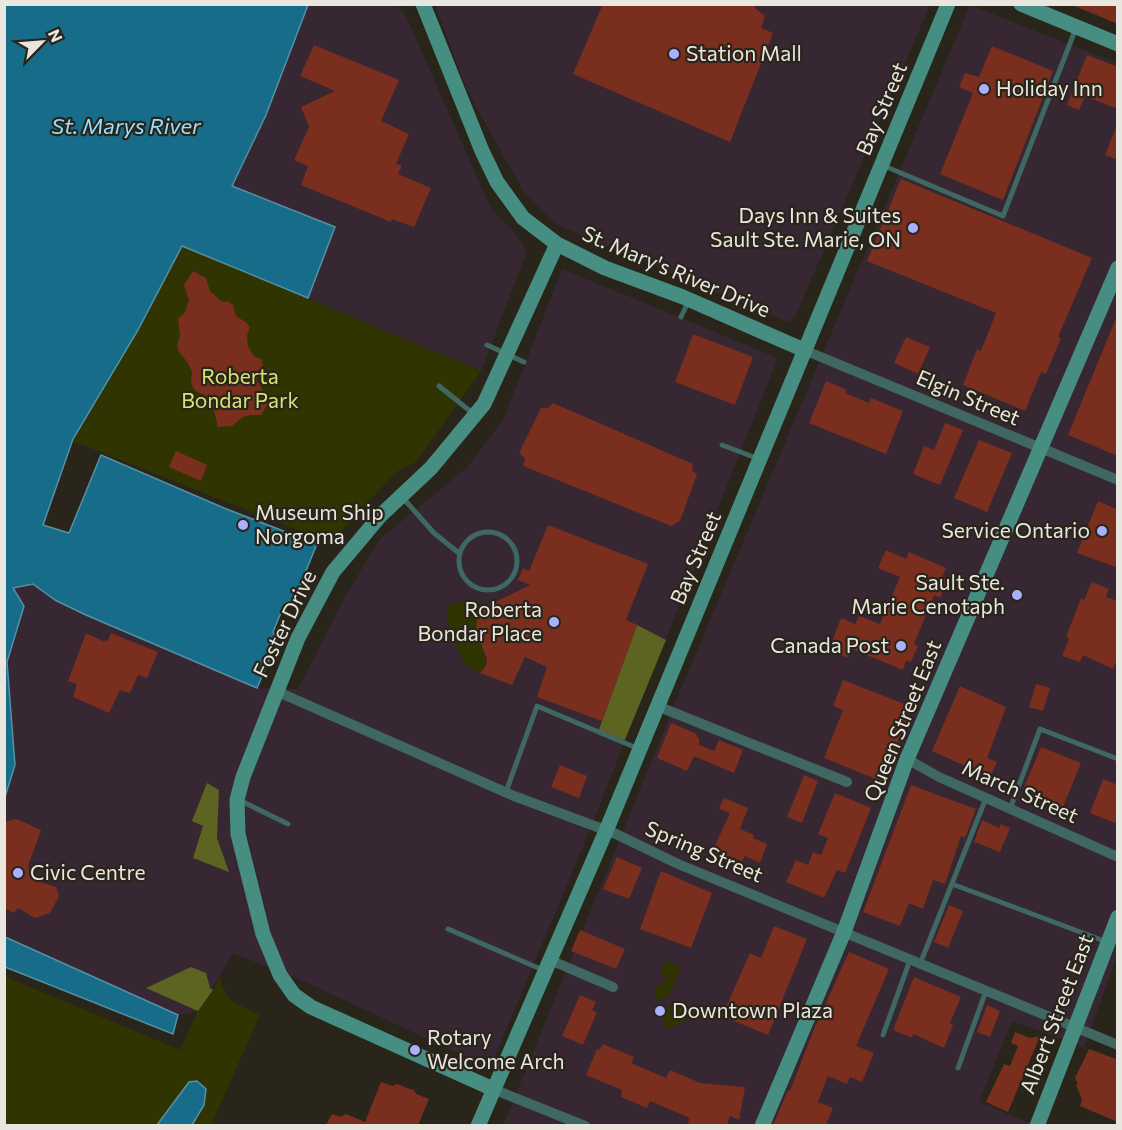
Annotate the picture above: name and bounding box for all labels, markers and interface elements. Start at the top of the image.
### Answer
north arrow [12,12,72,72]
text: N [45,26,67,45]
place label: Station Mall [686,40,802,65]
marker: Station Mall [667,47,681,61]
street label: Bay Street [850,58,911,159]
place label: Holiday Inn [996,75,1103,100]
marker: Holiday Inn [977,82,991,96]
water label: St. Marys River [51,112,202,139]
place label: Days Inn & Suites Sault Ste. Marie, ON [710,202,901,251]
street label: St. Mary's River Drive [579,220,774,322]
marker: Days Inn & Suites Sault Ste. Marie, ON [906,221,920,235]
park label: Roberta Bondar Park [181,363,299,412]
street label: Elgin Street [913,364,1024,430]
place label: Museum Ship Norgoma [255,499,384,548]
street label: Bay Street [664,507,725,608]
place label: Service Ontario [941,517,1090,542]
marker: Museum Ship Norgoma [236,518,250,532]
marker: Service Ontario [1095,524,1109,538]
street label: Foster Drive [247,566,320,681]
place label: Sault Ste. Marie Cenotaph [851,569,1005,618]
marker: Sault Ste. Marie Cenotaph [1010,588,1024,602]
place label: Roberta Bondar Place [417,596,542,645]
marker: Roberta Bondar Place [547,615,561,629]
place label: Canada Post [770,632,889,657]
street label: Queen Street East [858,636,945,805]
marker: Canada Post [894,639,908,653]
street label: March Street [959,754,1083,827]
street label: Spring Street [642,815,767,887]
place label: Civic Centre [30,859,146,884]
marker: Civic Centre [11,866,25,880]
street label: Albert Street East [1014,930,1098,1097]
place label: Downtown Plaza [672,997,833,1022]
marker: Downtown Plaza [653,1004,667,1018]
place label: Rotary Welcome Arch [427,1024,565,1073]
marker: Rotary Welcome Arch [408,1043,422,1057]

